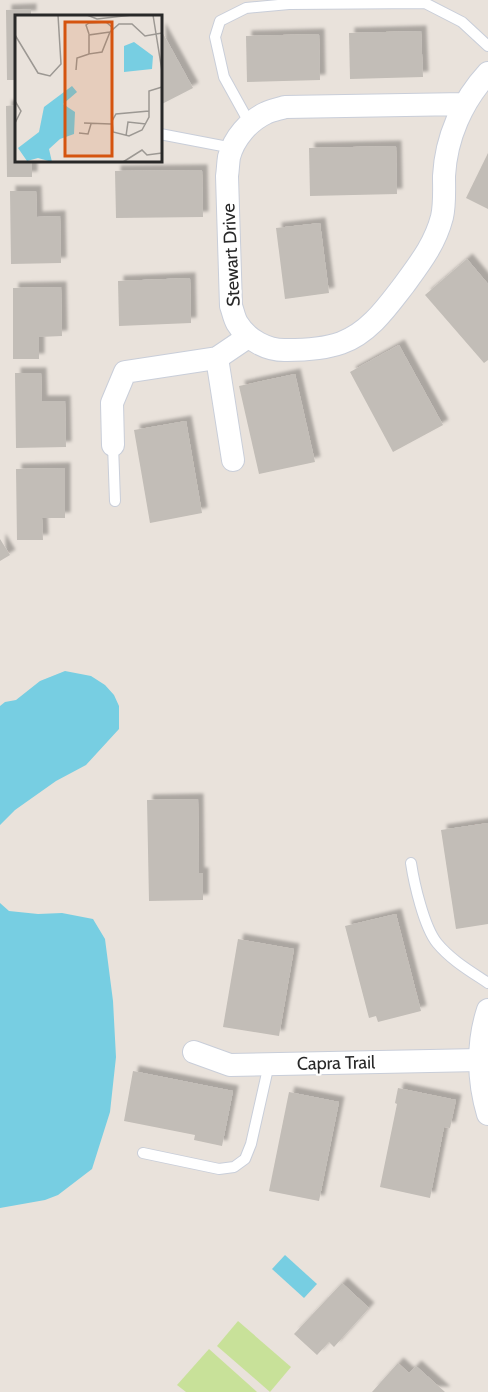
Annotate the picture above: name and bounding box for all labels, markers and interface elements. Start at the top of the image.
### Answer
inset map [15,15,162,162]
street label: Stewart Drive [217,203,245,307]
street label: Capra Trail [297,1051,376,1075]

